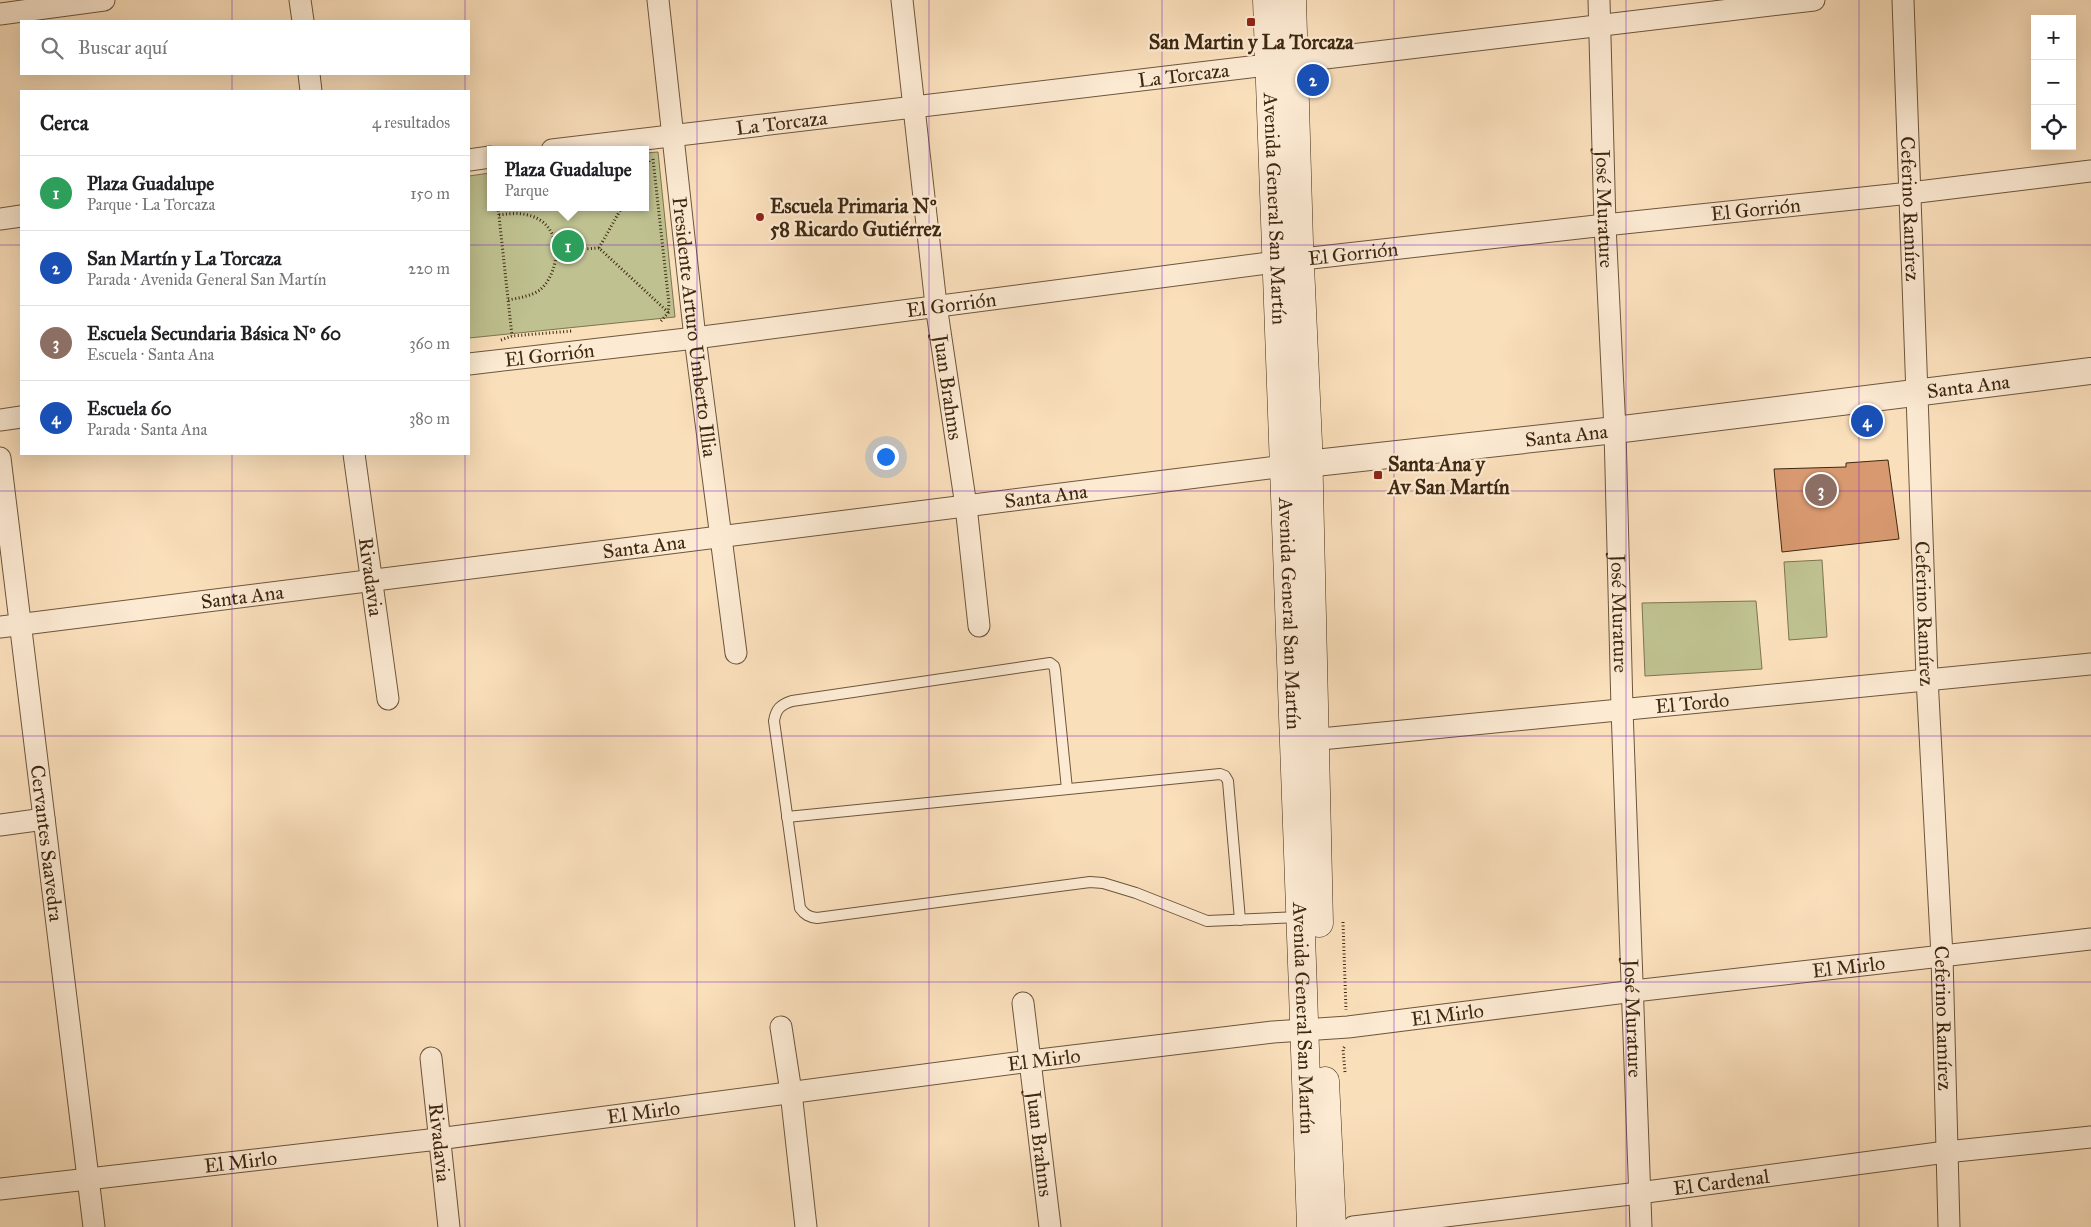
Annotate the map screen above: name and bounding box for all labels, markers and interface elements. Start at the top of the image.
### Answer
map controls [2031,15,2076,150]
button: + [2031,15,2076,60]
marker: San Martin y La Torcaza [1245,16,1257,28]
search box [20,20,470,75]
place label: San Martin y La Torcaza [1149,30,1354,55]
icon: search [38,34,66,62]
text: Buscar aquí [78,36,167,59]
street label: La Torcaza [1137,58,1231,92]
button: − [2031,60,2076,105]
pin: 2 [1297,61,1329,99]
street label: Avenida General San Martín [1259,91,1292,326]
street label: La Torcaza [734,105,829,140]
button: locate [2031,105,2076,150]
text: Cerca [40,110,89,136]
text: 4 resultados [372,113,450,132]
street label: Ceferino Ramírez [1896,136,1925,282]
popup [487,146,649,211]
street label: José Murature [1590,147,1619,269]
text: Plaza Guadalupe [504,158,632,181]
text: Plaza Guadalupe [87,172,214,195]
text: Parque [504,181,549,200]
text: 1 [53,184,59,203]
text: 150 m [410,184,450,203]
street label: El Gorrión [1709,193,1802,226]
place label: Escuela Primaria Nº 58 Ricardo Gutiérrez [770,194,942,241]
text: Parque · La Torcaza [87,195,215,214]
street label: Presidente Arturo Umberto Illia [668,196,722,459]
marker: Escuela Primaria Nº 58 Ricardo Gutiérrez [754,211,766,223]
pin: 1 [552,227,584,265]
street label: El Gorrión [1307,236,1399,270]
text: San Martín y La Torcaza [87,247,282,270]
text: 2 [52,259,60,278]
text: 220 m [408,259,450,278]
text: Parada · Avenida General San Martín [87,270,326,289]
street label: El Gorrión [905,287,998,322]
text: Escuela Secundaria Básica Nº 60 [87,322,341,345]
street label: Juan Brahms [927,331,968,442]
text: 3 [53,334,59,353]
text: 360 m [409,334,450,353]
street label: El Gorrión [503,338,596,372]
text: Escuela · Santa Ana [87,345,214,364]
street label: Santa Ana [1926,369,2012,403]
text: Escuela 60 [87,397,172,420]
pin: 4 [1851,402,1883,440]
text: 4 [52,409,60,428]
text: 380 m [409,409,450,428]
street label: Santa Ana [1524,419,1610,452]
text: Parada · Santa Ana [87,420,207,439]
your location [873,444,899,470]
place label: Santa Ana y Av San Martín [1386,452,1510,499]
marker: Santa Ana y Av San Martín [1372,469,1384,481]
pin: 3 [1805,471,1837,509]
street label: Santa Ana [1003,479,1089,513]
street label: Avenida General San Martín [1274,496,1306,730]
street label: Santa Ana [601,529,687,563]
street label: Rivadavia [354,536,388,618]
street label: Ceferino Ramírez [1910,541,1939,687]
street label: José Murature [1605,552,1633,673]
street label: Santa Ana [199,580,285,614]
street label: El Tordo [1654,687,1730,718]
street label: Cervantes Saavedra [26,764,69,923]
street label: Avenida General San Martín [1288,901,1320,1135]
street label: Ceferino Ramírez [1929,945,1957,1091]
street label: El Mirlo [1811,951,1886,983]
street label: José Murature [1618,957,1648,1078]
street label: El Mirlo [1410,998,1485,1031]
street label: El Mirlo [1006,1043,1082,1076]
street label: Juan Brahms [1020,1088,1058,1198]
street label: El Mirlo [606,1095,681,1129]
street label: Rivadavia [424,1102,456,1184]
street label: El Mirlo [203,1145,278,1178]
street label: El Cardenal [1672,1164,1771,1200]

